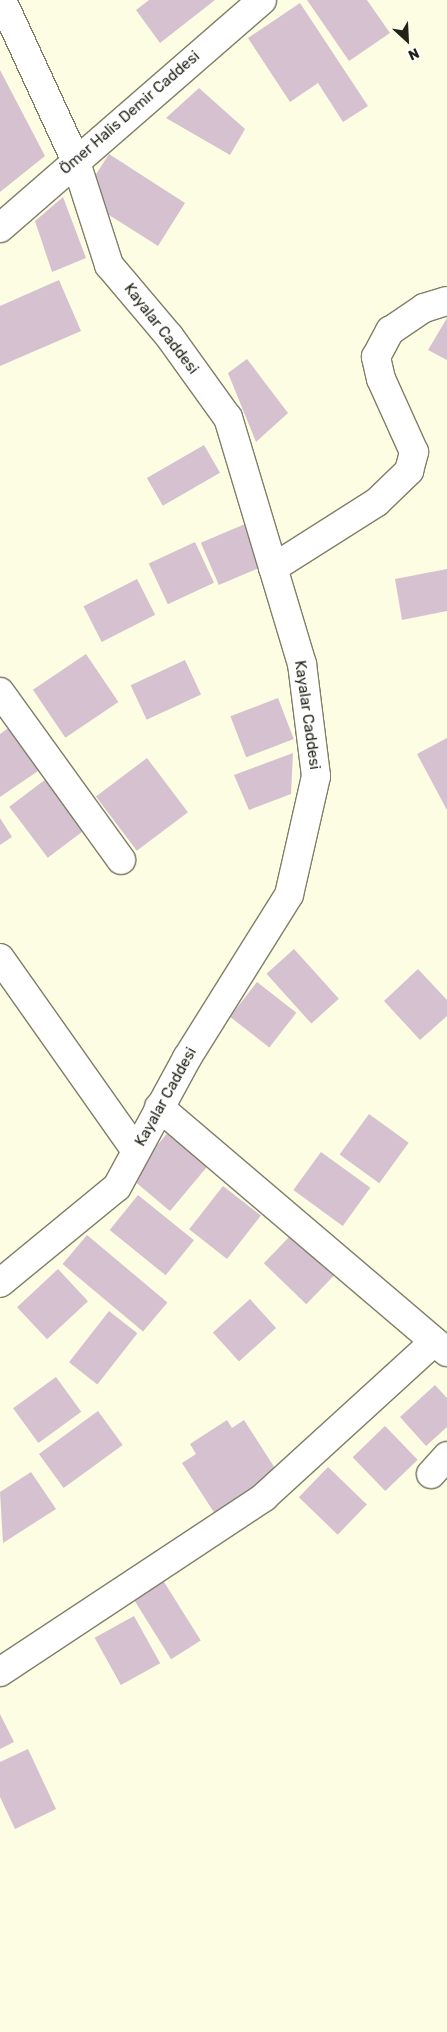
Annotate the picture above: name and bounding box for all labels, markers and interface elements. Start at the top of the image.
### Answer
north arrow [382,15,432,65]
text: N [405,44,422,64]
street label: Ömer Halis Demir Caddesi [56,47,204,179]
street label: Kayalar Caddesi [120,280,202,378]
street label: Kayalar Caddesi [290,659,324,771]
street label: Kayalar Caddesi [131,1044,201,1150]

